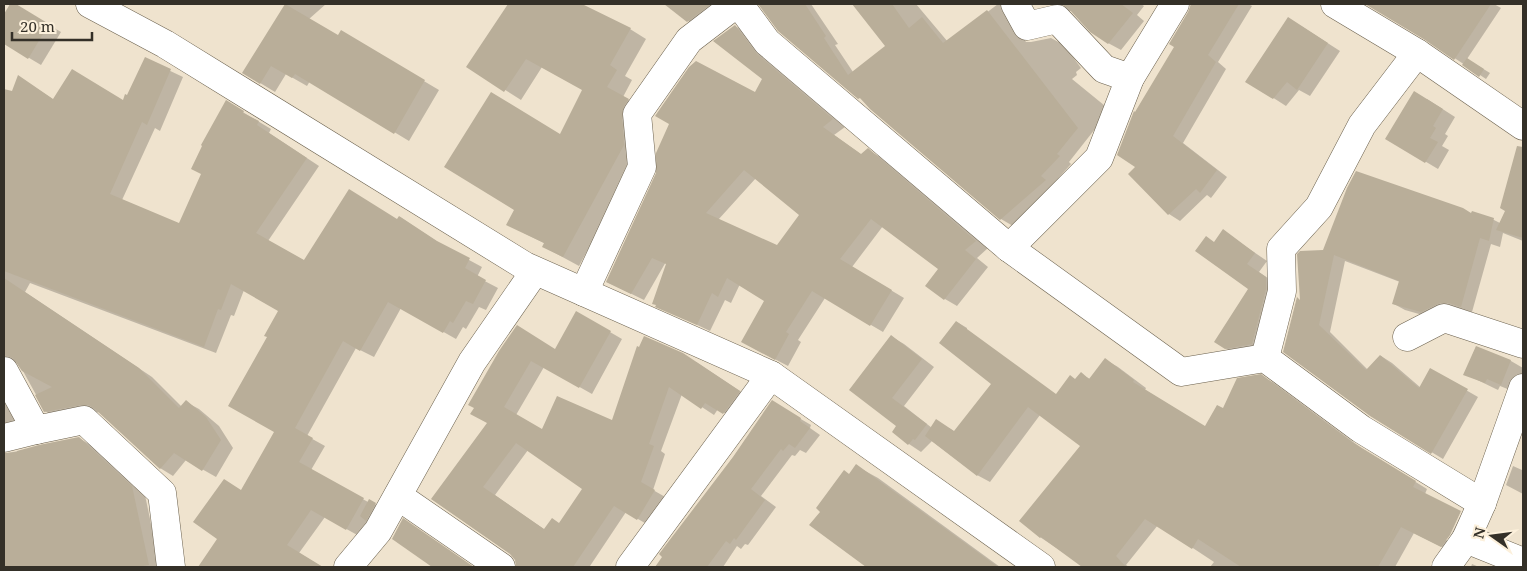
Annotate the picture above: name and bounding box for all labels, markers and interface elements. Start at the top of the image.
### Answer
scale bar [12,10,92,42]
text: 20 m [20,16,55,36]
north arrow [1467,511,1517,561]
text: N [1468,525,1489,540]

